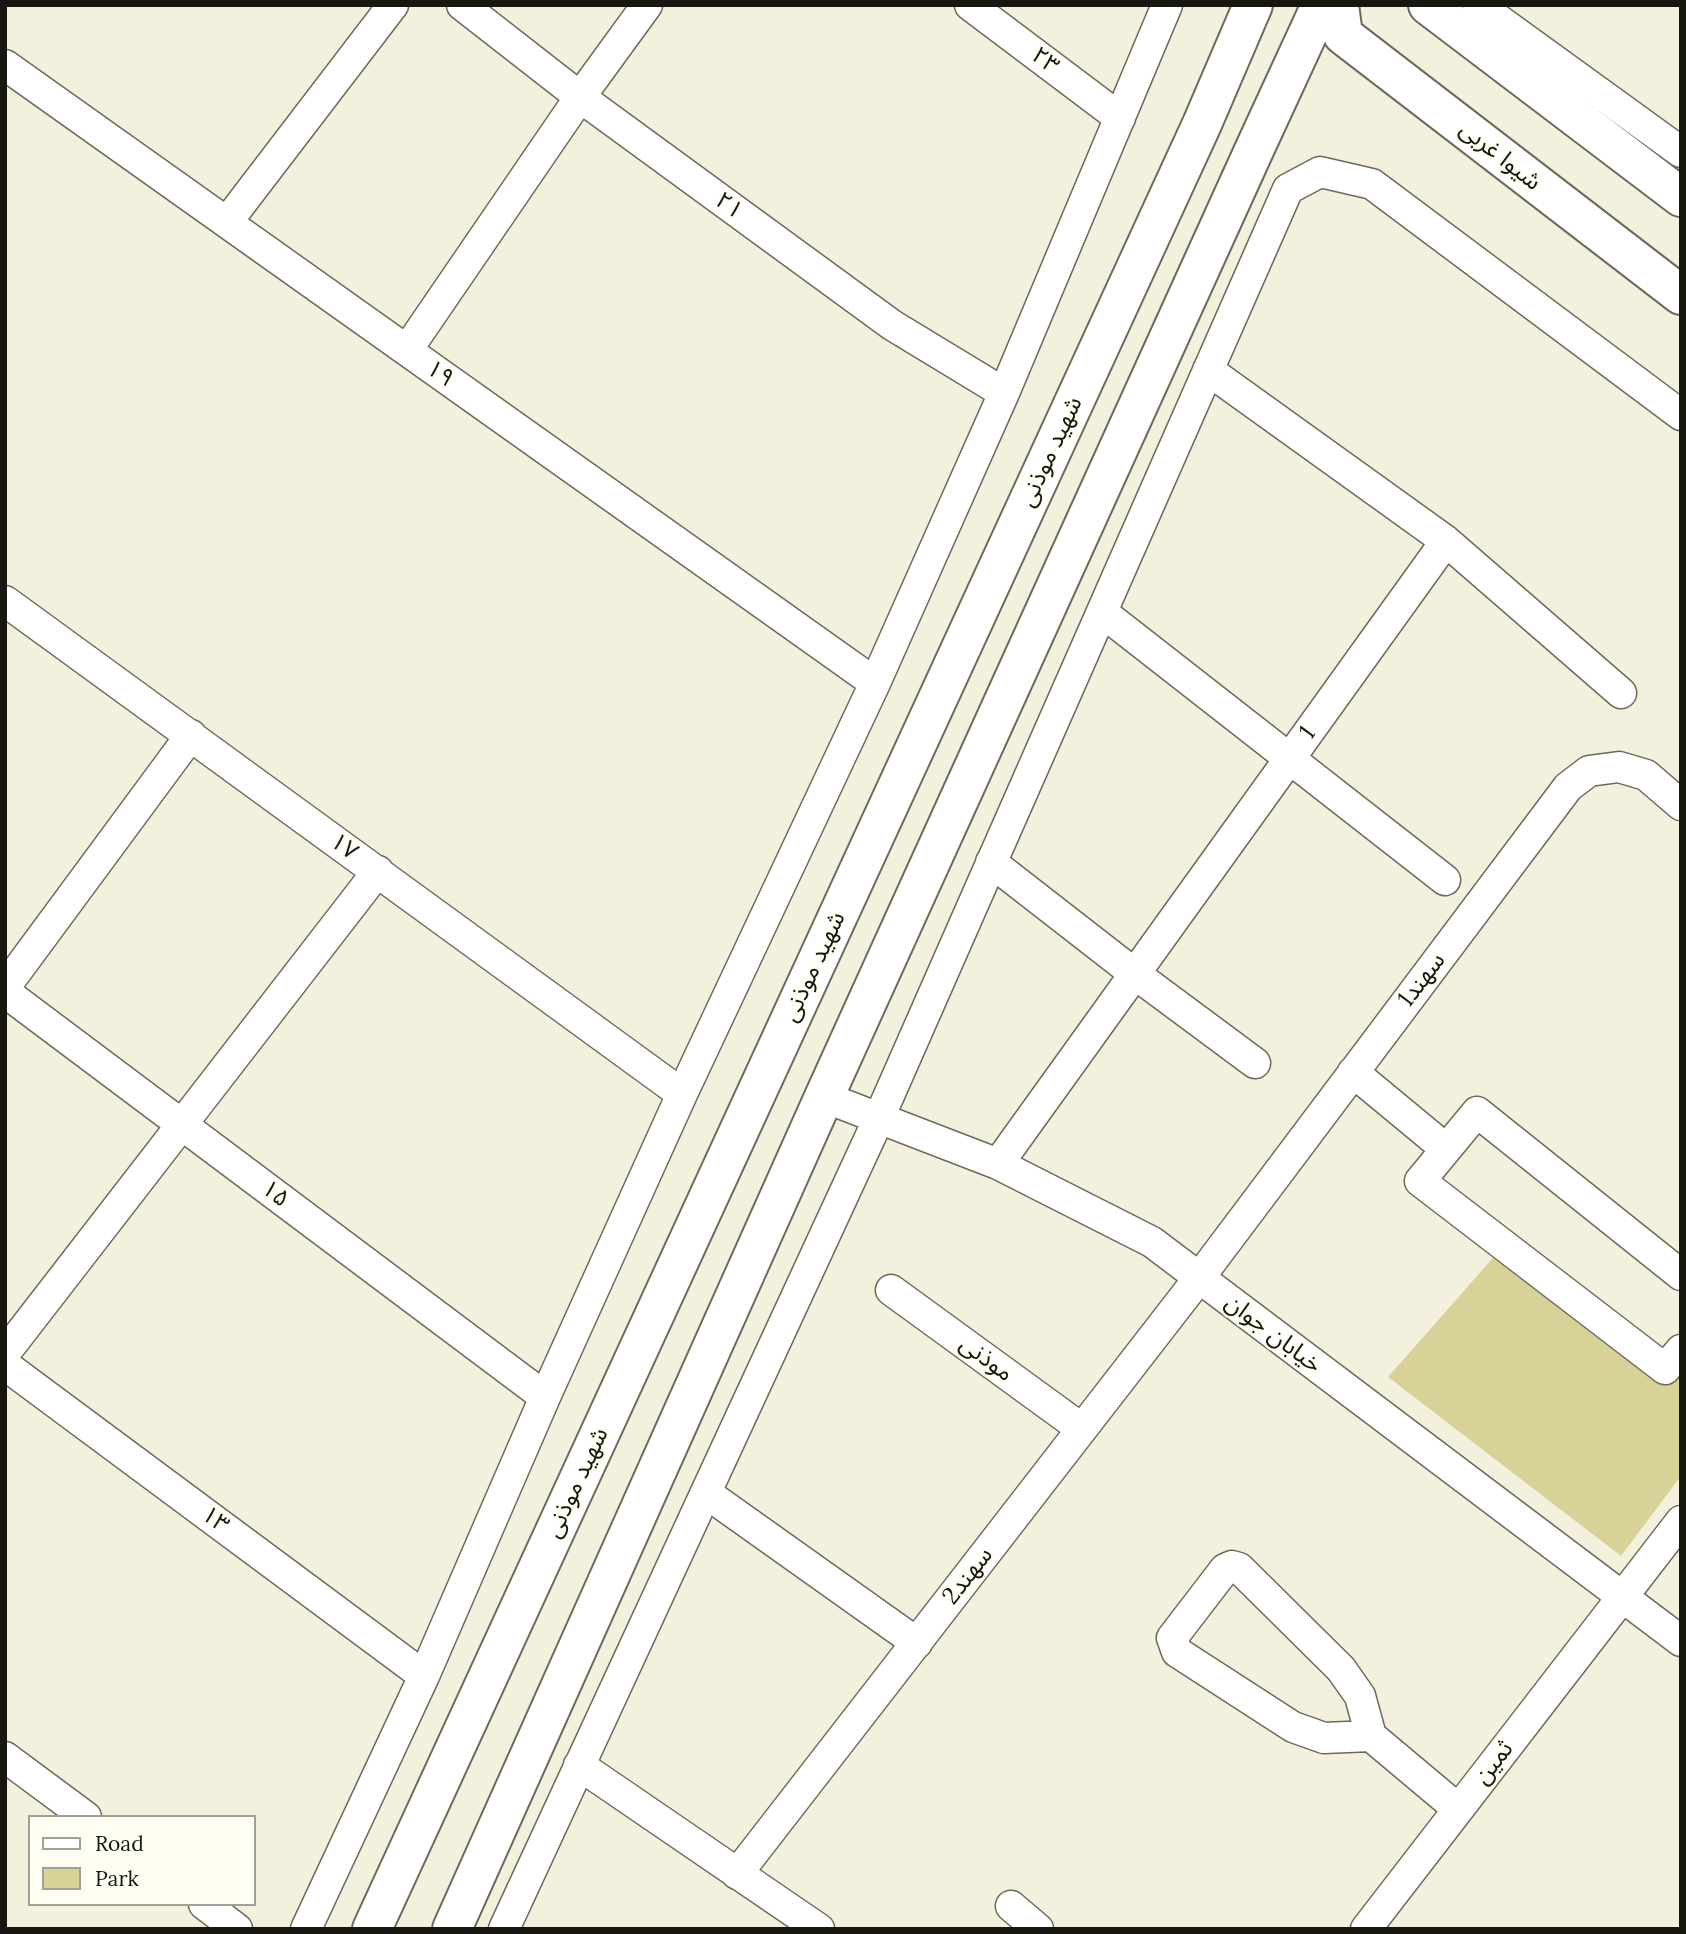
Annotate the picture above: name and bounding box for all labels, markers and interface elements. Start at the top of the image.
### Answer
street label: ۲۳ [1025,41,1065,81]
street label: شیوا غربی [1453,115,1547,197]
street label: ۲۱ [709,186,749,226]
street label: ۱۹ [420,354,460,394]
street label: شهید موذنی [1013,392,1089,512]
street label: 1 [1294,721,1322,745]
street label: ۱۷ [324,827,364,867]
street label: شهید موذنی [776,907,852,1027]
street label: 1سهند [1392,947,1452,1013]
street label: ۱۵ [255,1174,295,1214]
street label: خیابان جوان [1219,1288,1327,1380]
street label: موذنی [953,1330,1019,1388]
street label: شهید موذنی [539,1423,615,1543]
street label: ۱۳ [195,1500,235,1540]
street label: 2سهند [937,1542,999,1610]
street label: ثمین [1468,1735,1520,1791]
legend [28,1815,256,1906]
text: Road [95,1830,144,1857]
text: Park [95,1865,139,1892]

